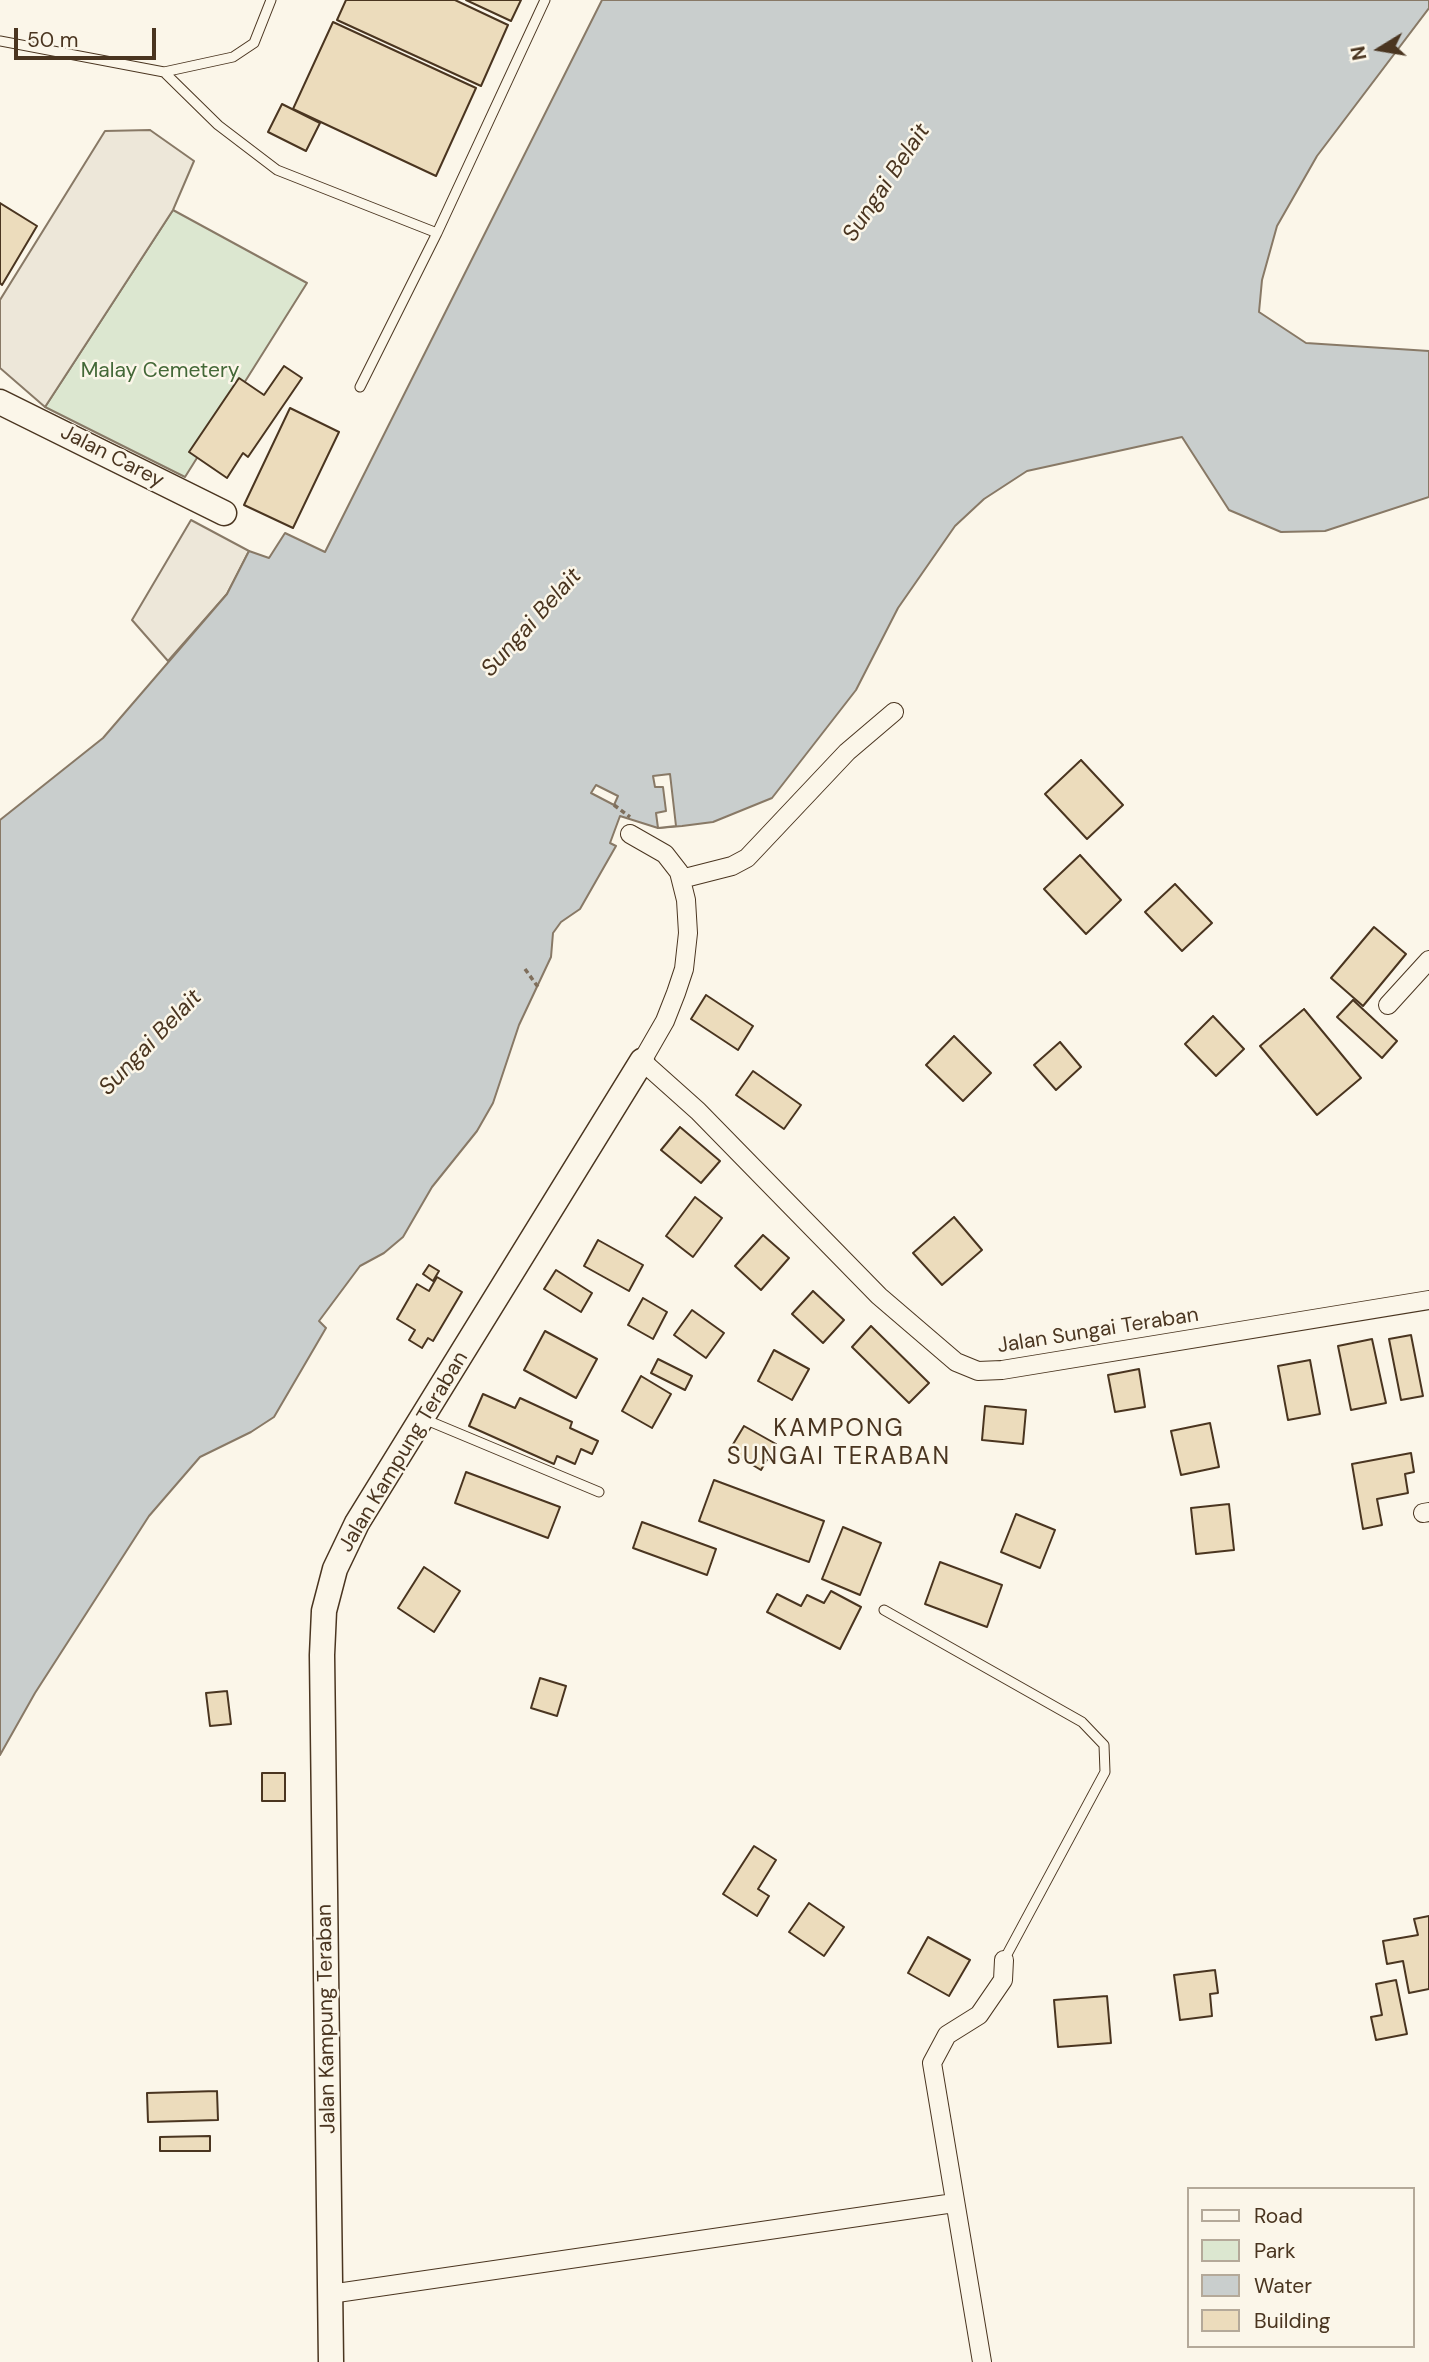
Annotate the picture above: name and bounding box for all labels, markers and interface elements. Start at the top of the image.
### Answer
scale bar [18,14,159,58]
north arrow [1345,14,1415,84]
text: 50 m [27,26,78,54]
text: N [1345,44,1372,62]
water label: Sungai Belait [837,119,937,247]
park label: Malay Cemetery [81,358,239,384]
street label: Jalan Carey [56,420,168,494]
water label: Sungai Belait [476,563,588,683]
water label: Sungai Belait [94,984,208,1102]
street label: Jalan Sungai Teraban [996,1303,1200,1359]
street label: Jalan Kampung Teraban [334,1347,474,1557]
district label: KAMPONG SUNGAI TERABAN [729,1416,949,1472]
street label: Jalan Kampung Teraban [312,1904,342,2134]
legend [1188,2187,1415,2348]
text: Road [1254,2202,1303,2230]
text: Park [1254,2237,1295,2265]
text: Water [1254,2272,1312,2300]
text: Building [1254,2307,1330,2335]

